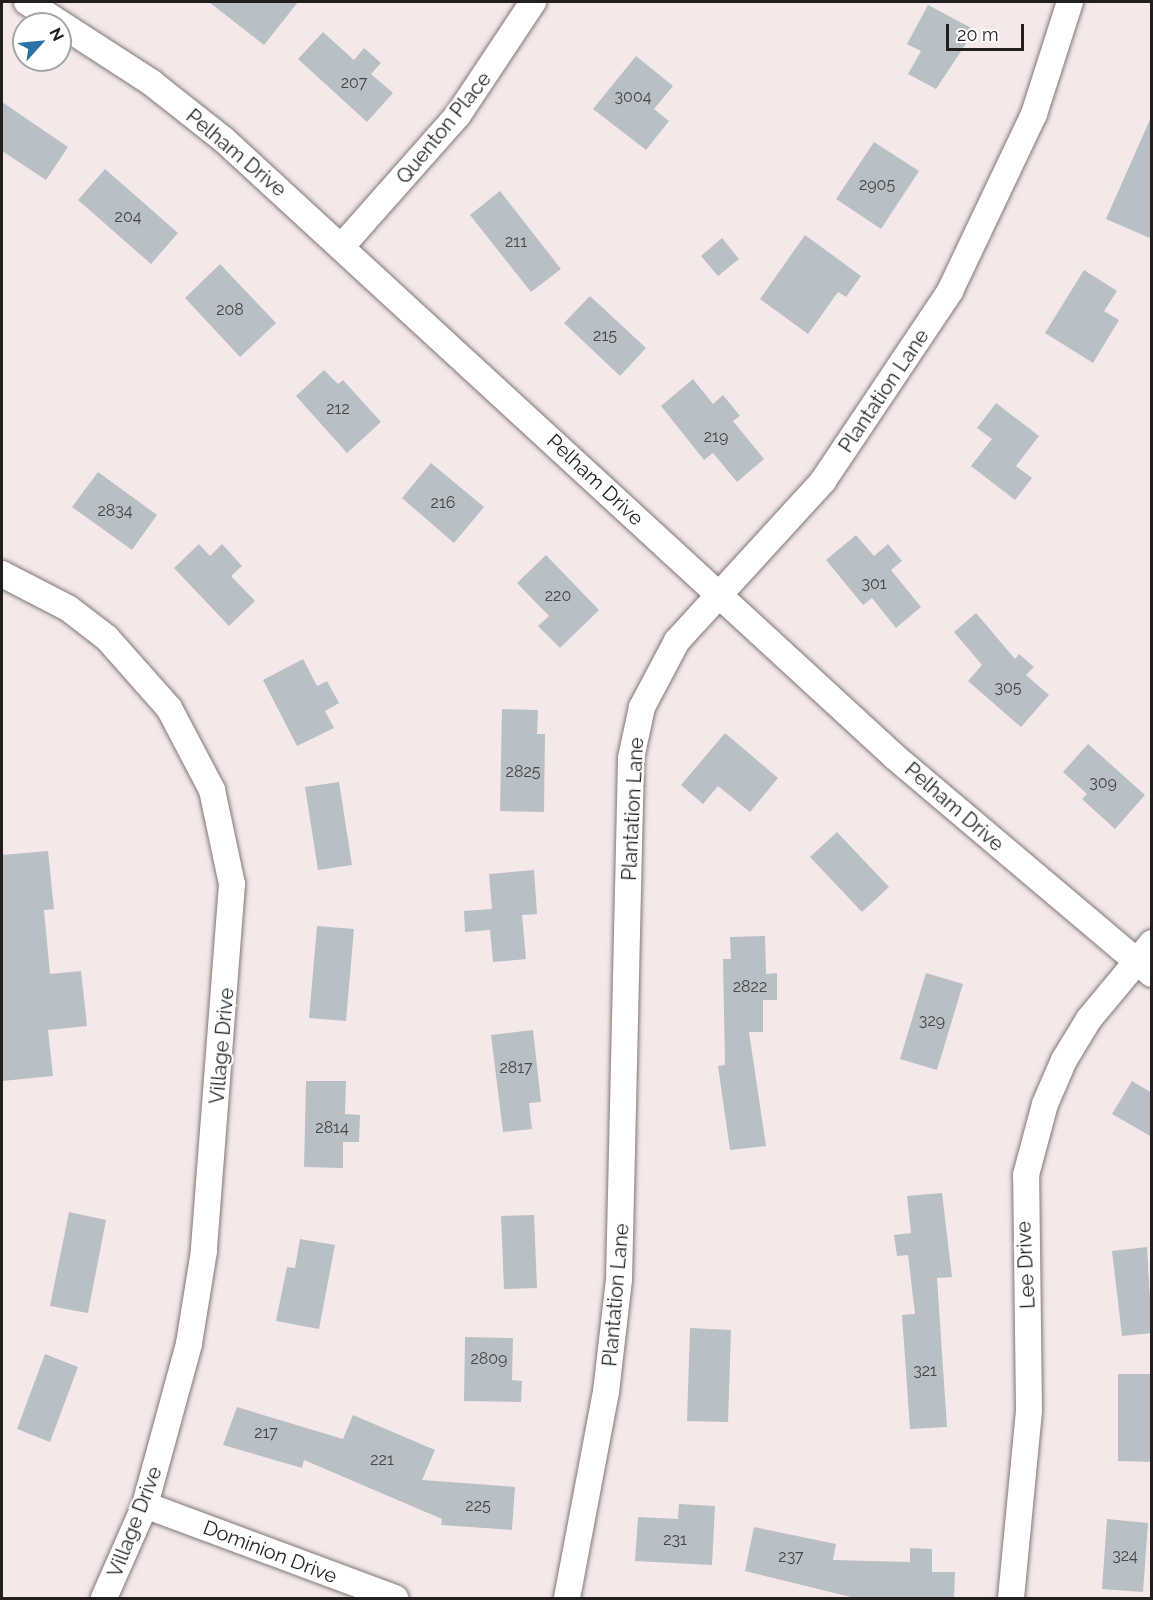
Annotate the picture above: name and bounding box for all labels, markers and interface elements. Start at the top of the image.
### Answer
north arrow [12,12,72,72]
scale bar [949,12,1027,50]
text: 20 m [957,24,999,45]
text: N [45,25,68,44]
street label: Quenton Place [392,67,496,189]
house number: 207 [341,73,367,93]
house number: 3004 [615,87,651,107]
street label: Pelham Drive [181,104,291,202]
house number: 2905 [859,175,895,195]
house number: 204 [115,207,141,227]
house number: 211 [505,232,527,252]
house number: 208 [216,300,244,320]
street label: Plantation Lane [834,325,934,457]
house number: 215 [593,326,617,346]
house number: 212 [326,399,350,419]
house number: 219 [704,427,728,447]
street label: Pelham Drive [542,429,648,531]
house number: 216 [431,493,455,513]
house number: 2834 [97,501,133,521]
house number: 301 [861,574,887,594]
house number: 220 [545,586,571,606]
house number: 305 [994,678,1022,698]
street label: Plantation Lane [617,737,649,881]
street label: Pelham Drive [900,758,1008,856]
house number: 2825 [506,762,540,782]
house number: 309 [1089,773,1117,793]
house number: 2822 [733,977,767,997]
street label: Village Drive [205,987,239,1105]
house number: 329 [919,1011,945,1031]
house number: 2817 [499,1058,533,1078]
house number: 2814 [315,1118,349,1138]
street label: Lee Drive [1012,1221,1040,1309]
street label: Plantation Lane [598,1222,634,1368]
house number: 2809 [471,1349,507,1369]
house number: 321 [913,1361,937,1381]
house number: 217 [254,1423,278,1443]
house number: 221 [370,1450,394,1470]
street label: Village Drive [103,1463,167,1581]
house number: 225 [465,1496,491,1516]
street label: Dominion Drive [200,1515,340,1589]
house number: 231 [663,1530,687,1550]
house number: 324 [1112,1546,1138,1566]
house number: 237 [778,1547,804,1567]

